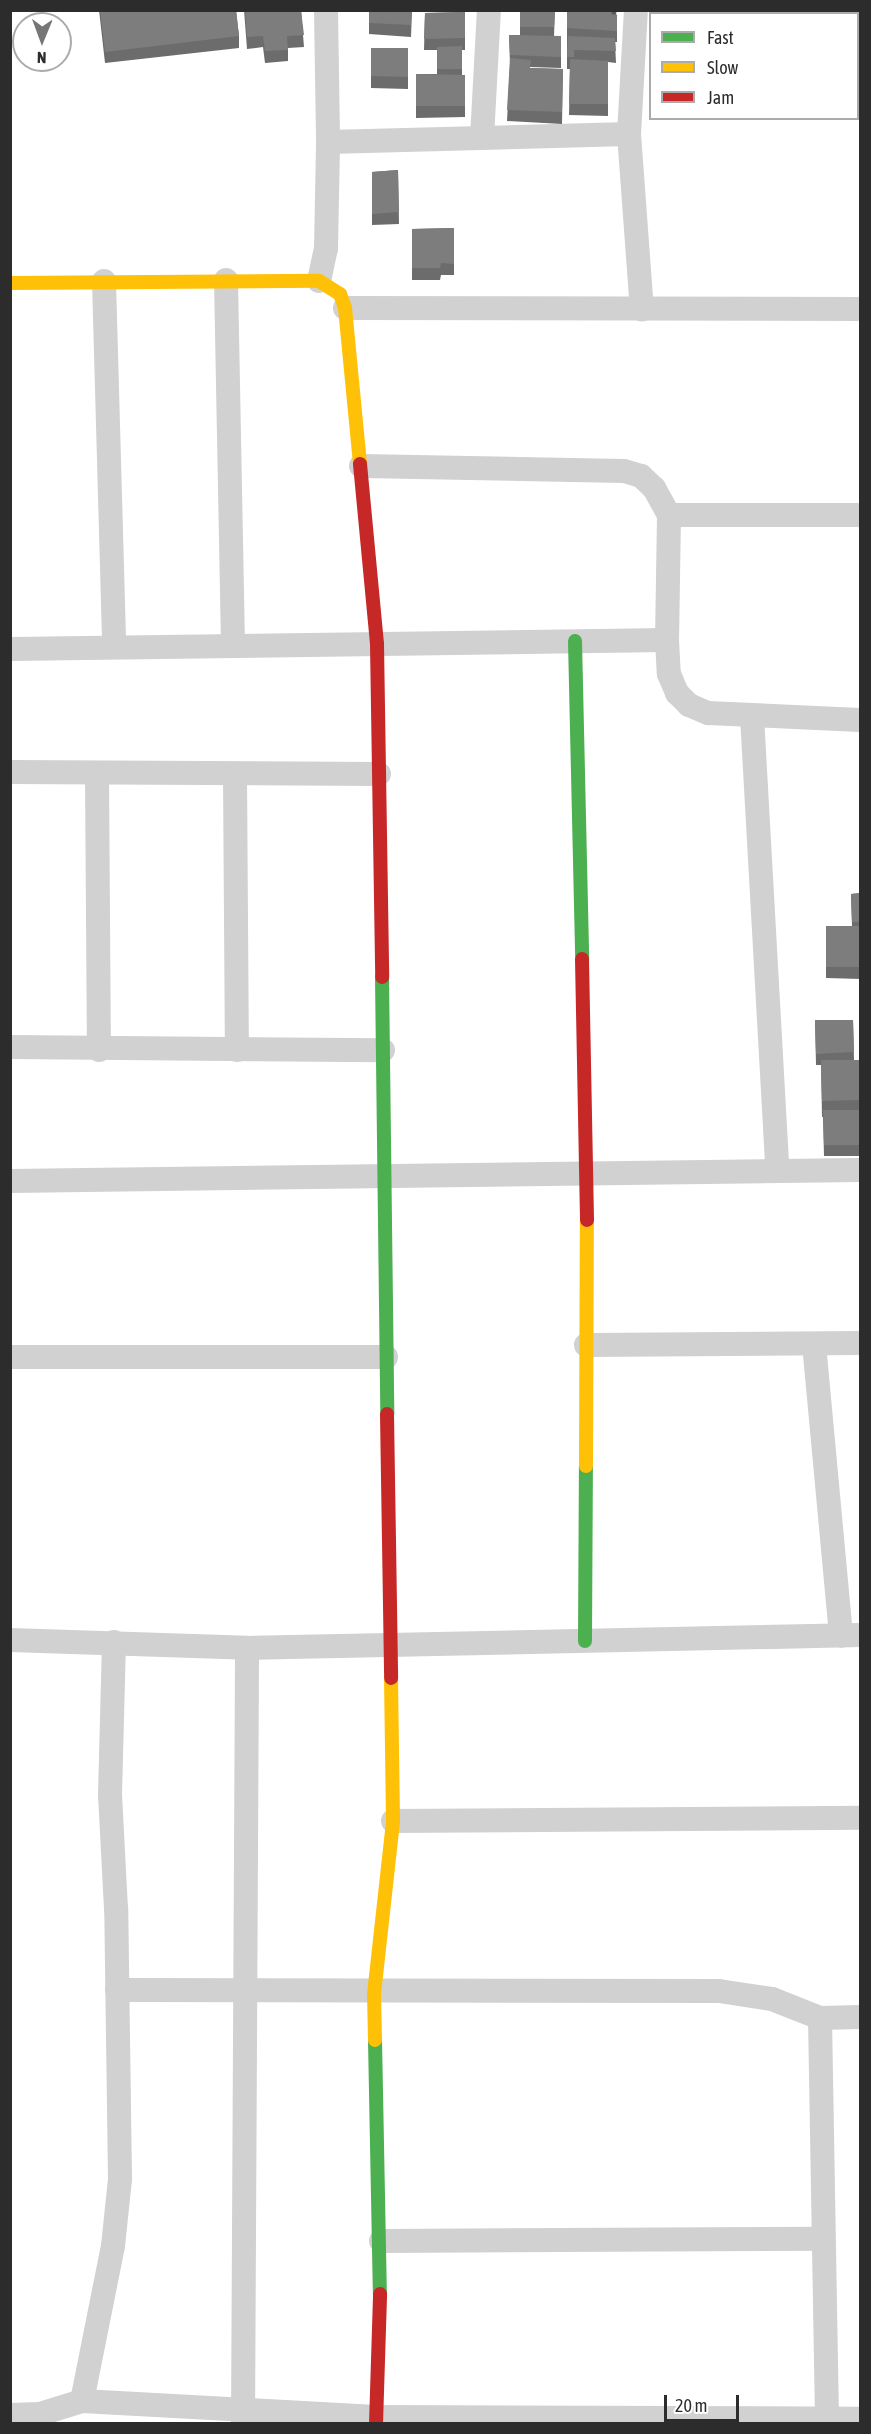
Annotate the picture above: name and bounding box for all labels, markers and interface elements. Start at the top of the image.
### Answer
north arrow [12,12,72,72]
legend [649,12,859,120]
text: Fast [707,27,734,48]
text: N [37,49,47,67]
text: Slow [707,57,738,78]
text: Jam [707,87,734,108]
scale bar [667,2383,742,2421]
text: 20 m [675,2395,707,2416]

